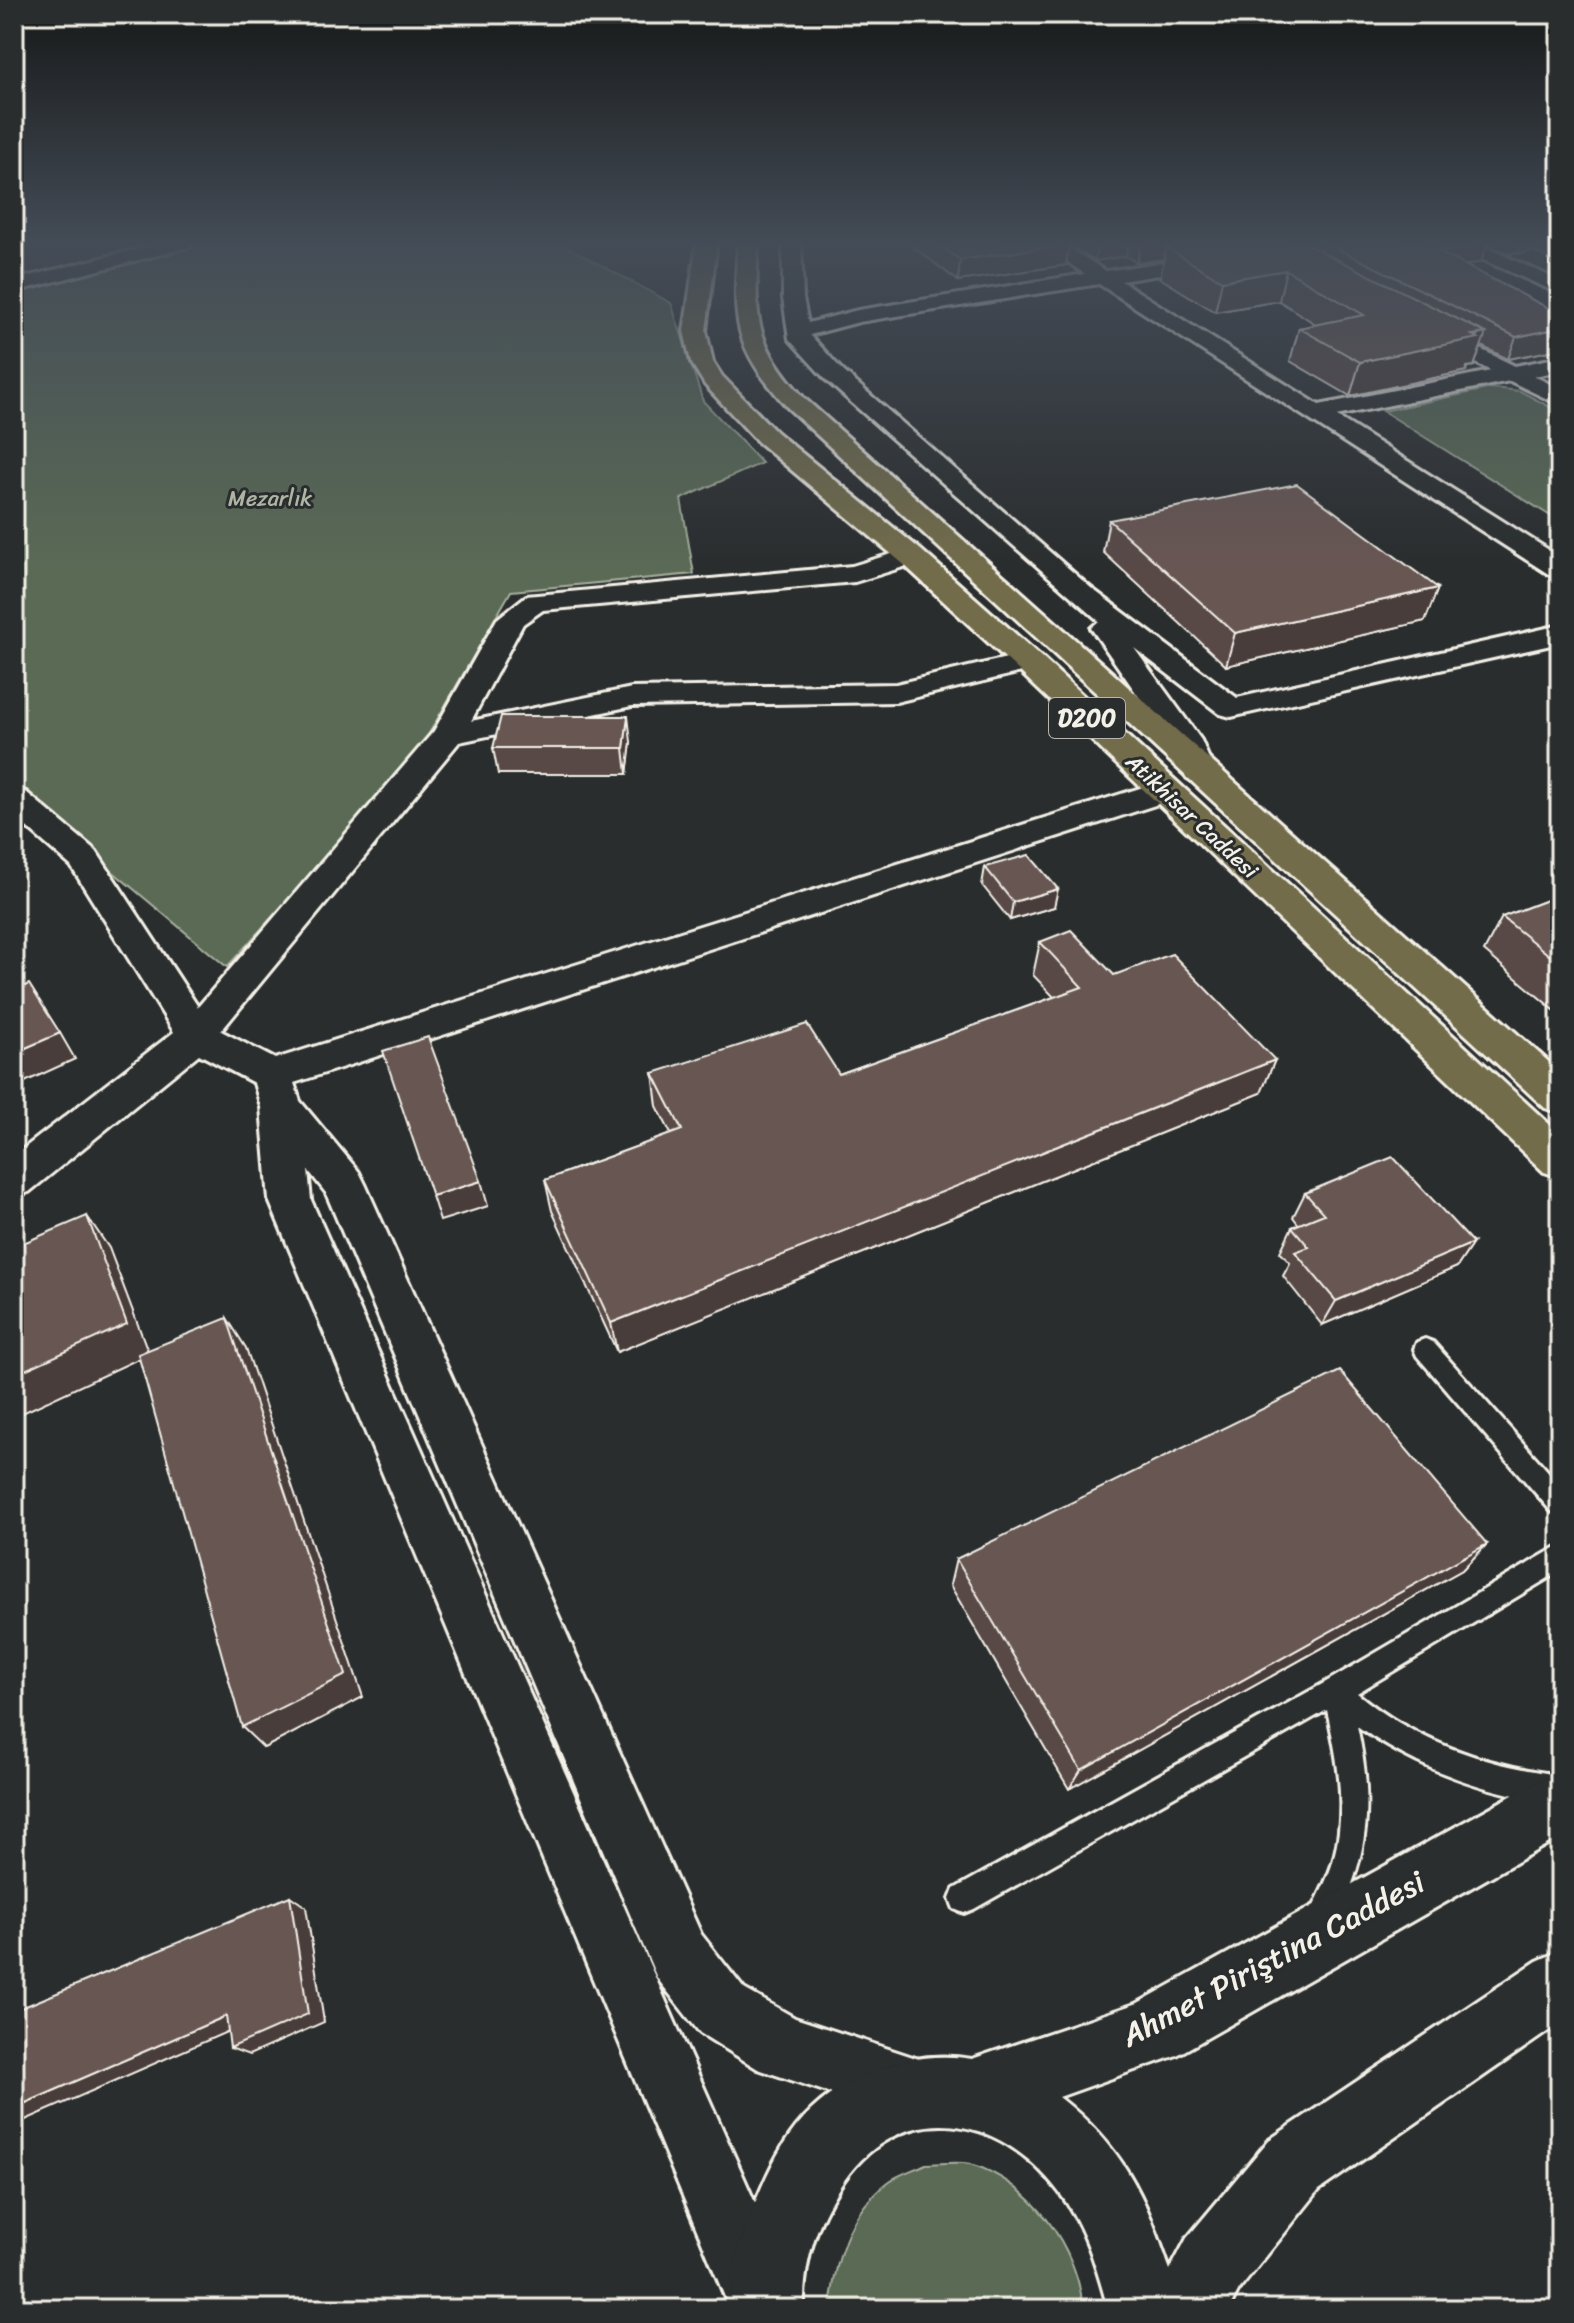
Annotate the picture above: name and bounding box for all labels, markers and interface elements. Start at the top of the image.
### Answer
park label: Mezarlık [228,479,312,518]
road number: D200 [1049,698,1125,738]
street label: Atikhisar Caddesi [1116,743,1268,889]
street label: Ahmet Piriştina Caddesi [1110,1854,1436,2064]

